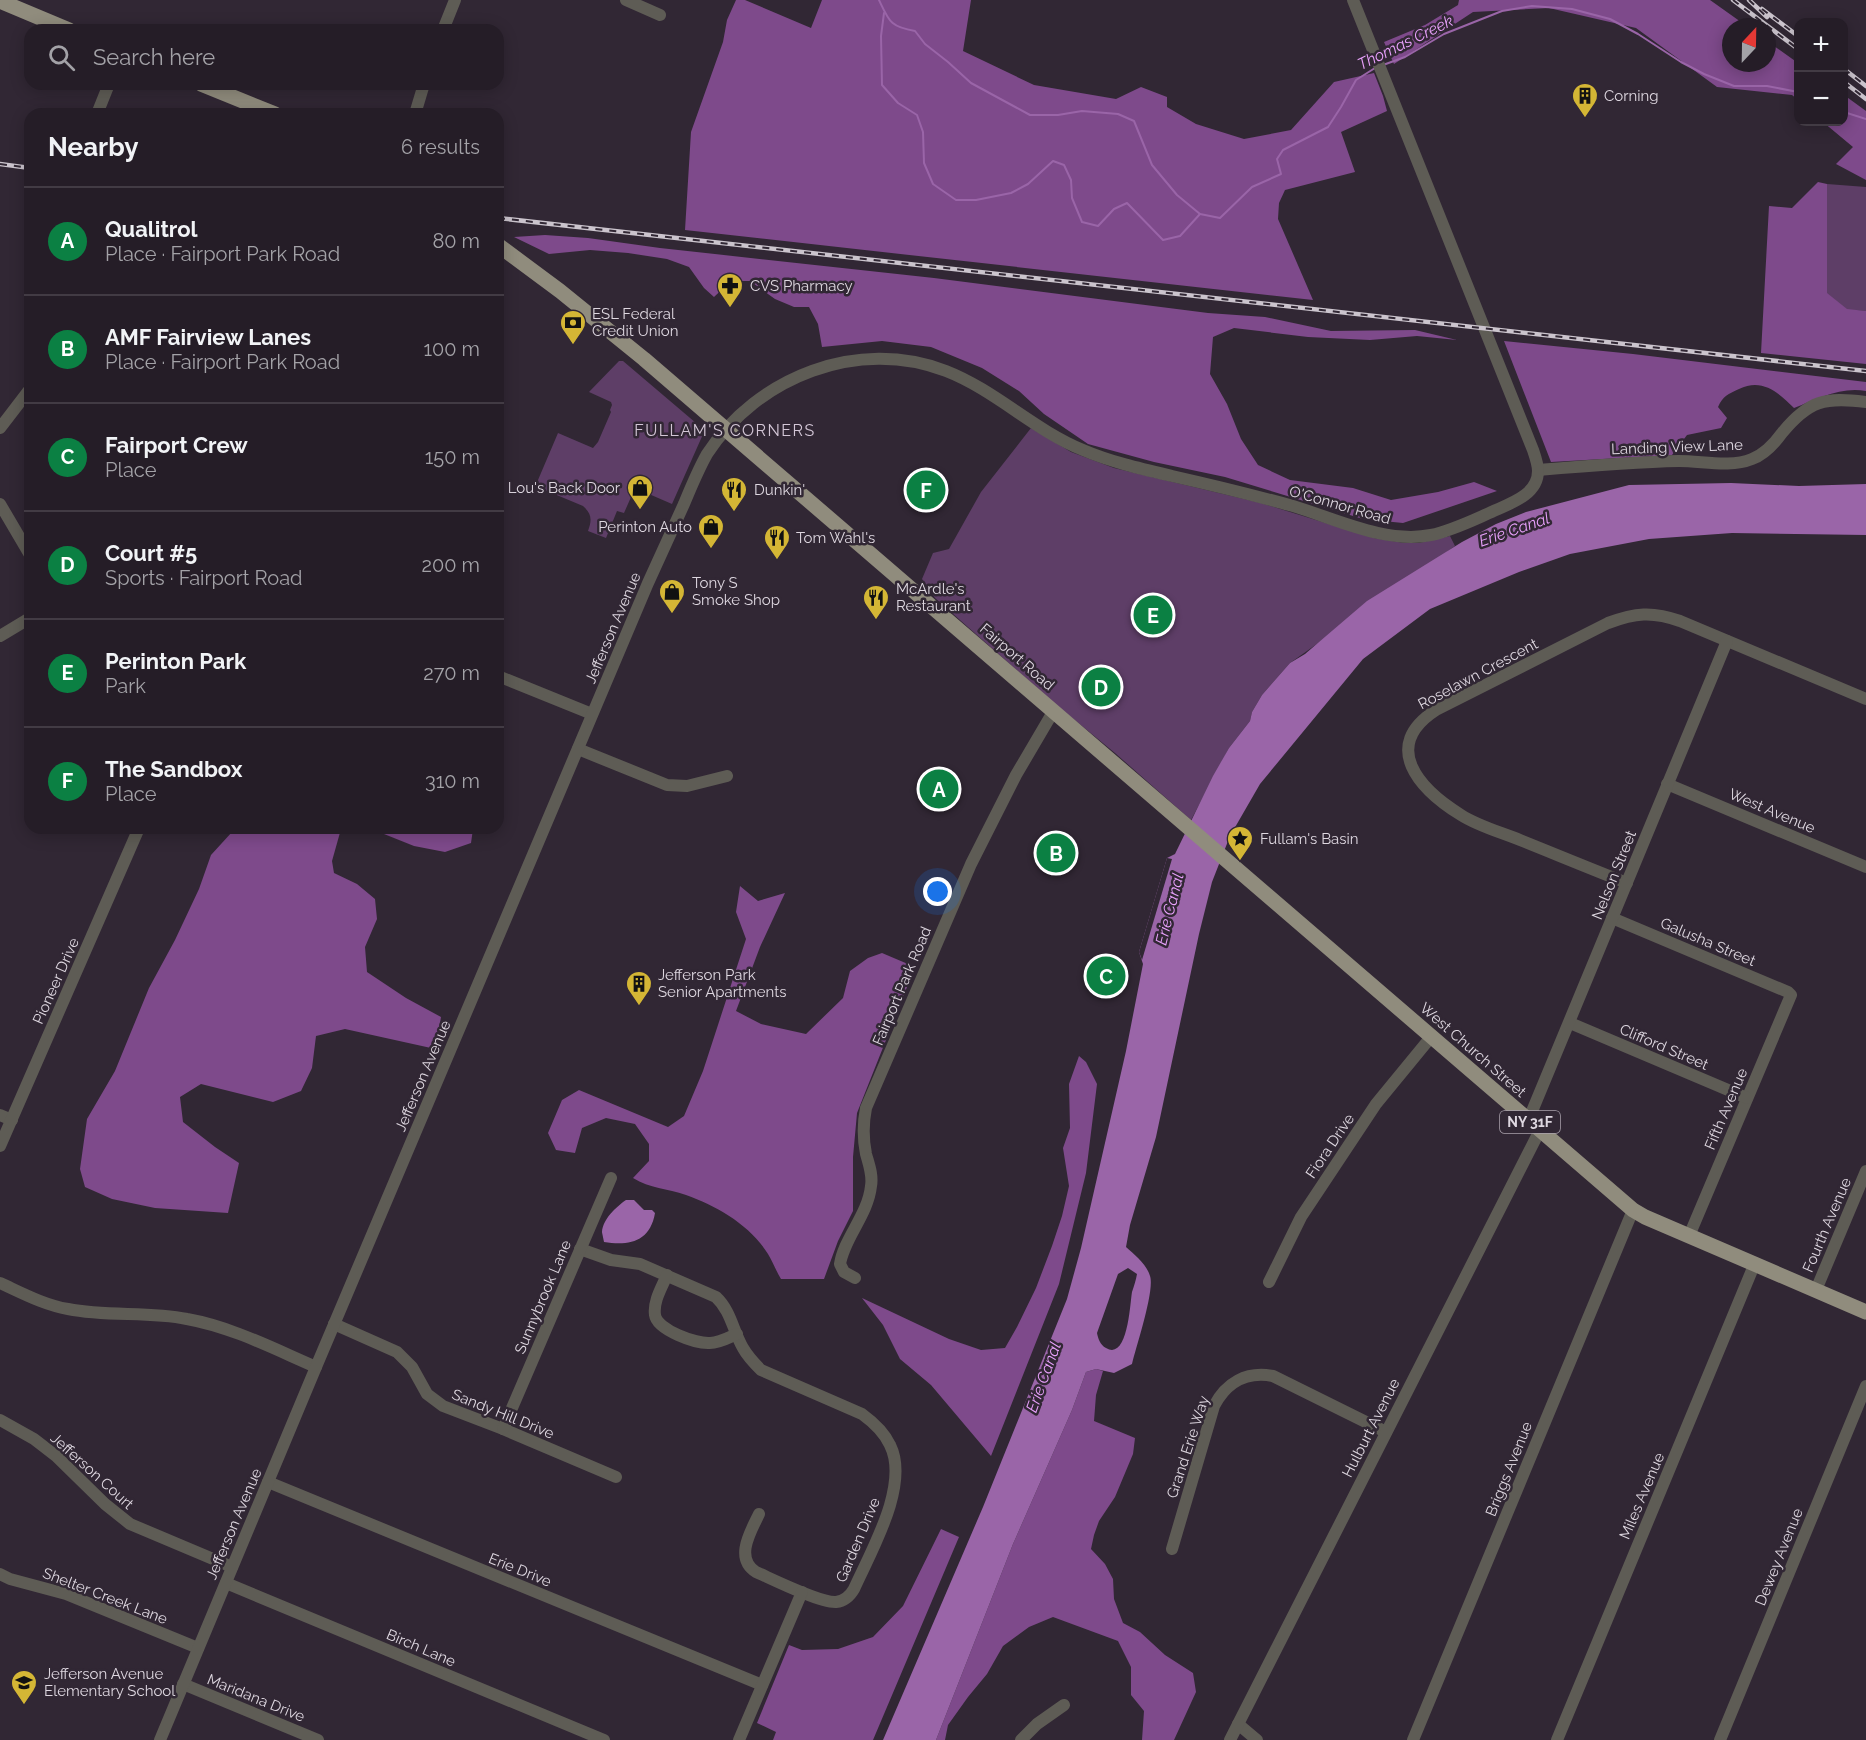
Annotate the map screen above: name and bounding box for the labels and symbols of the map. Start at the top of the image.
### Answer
water label: Thomas Creek [1354,11,1456,74]
north arrow [1722,18,1776,72]
building icon: Corning [1570,81,1600,119]
place label: Corning [1604,87,1659,105]
pharmacy icon: CVS Pharmacy [715,271,745,309]
place label: CVS Pharmacy [750,277,853,295]
place label: ESL Federal Credit Union [592,305,679,340]
bank icon: ESL Federal Credit Union [558,308,588,346]
district label: FULLAM'S CORNERS [634,421,816,440]
street label: Landing View Lane [1611,436,1743,458]
pin: F [906,468,946,512]
shop icon: Lou's Back Door [625,473,655,511]
restaurant icon: Dunkin' [719,475,749,513]
place label: Lou's Back Door [508,479,621,497]
place label: Dunkin' [754,481,805,499]
street label: O'Connor Road [1287,482,1393,528]
water label: Erie Canal [1476,509,1552,550]
shop icon: Perinton Auto [696,512,726,550]
place label: Perinton Auto [598,518,692,536]
restaurant icon: Tom Wahl's [762,523,792,561]
place label: Tom Wahl's [796,529,875,547]
street label: Jefferson Avenue [581,569,645,686]
place label: Tony S Smoke Shop [692,574,780,609]
shop icon: Tony S Smoke Shop [657,577,687,615]
place label: McArdle's Restaurant [896,580,971,615]
restaurant icon: McArdle's Restaurant [861,583,891,621]
pin: E [1134,592,1172,638]
street label: Fairport Road [976,620,1058,694]
street label: Roselawn Crescent [1415,635,1541,713]
pin: D [1082,664,1120,710]
pin: A [920,766,958,812]
street label: West Avenue [1726,785,1818,837]
place icon: Fullam's Basin [1225,824,1255,862]
street label: Nelson Street [1588,828,1640,922]
pin: B [1036,830,1076,876]
place label: Fullam's Basin [1260,830,1359,848]
water label: Erie Canal [1151,871,1188,947]
your location [923,877,952,906]
street label: Galusha Street [1658,914,1758,970]
street label: Fairport Park Road [869,924,935,1048]
street label: Pioneer Drive [29,935,83,1027]
pin: C [1086,954,1126,998]
place label: Jefferson Park Senior Apartments [658,966,787,1001]
building icon: Jefferson Park Senior Apartments [624,969,654,1007]
street label: West Church Street [1416,999,1530,1101]
street label: Jefferson Avenue [391,1017,455,1134]
street label: Clifford Street [1617,1020,1711,1074]
street label: Fifth Avenue [1701,1065,1751,1152]
street label: Fiora Drive [1302,1110,1358,1182]
road number: NY 31F [1500,1111,1560,1133]
street label: Fourth Avenue [1799,1175,1855,1275]
street label: Sunnybrook Lane [511,1237,575,1357]
water label: Erie Canal [1022,1339,1065,1415]
street label: Hulburt Avenue [1338,1375,1404,1480]
street label: Sandy Hill Drive [449,1385,557,1443]
street label: Grand Erie Way [1163,1393,1213,1501]
street label: Briggs Avenue [1482,1419,1536,1519]
street label: Jefferson Court [47,1429,137,1513]
street label: Miles Avenue [1616,1450,1668,1542]
street label: Jefferson Avenue [202,1465,266,1582]
street label: Garden Drive [832,1495,884,1585]
street label: Dewey Avenue [1751,1505,1807,1608]
street label: Erie Drive [486,1549,554,1591]
street label: Shelter Creek Lane [40,1564,170,1628]
street label: Birch Lane [384,1625,459,1671]
place label: Jefferson Avenue Elementary School [44,1665,176,1700]
school or university icon: Jefferson Avenue Elementary School [9,1668,39,1706]
street label: Maridana Drive [204,1670,308,1726]

